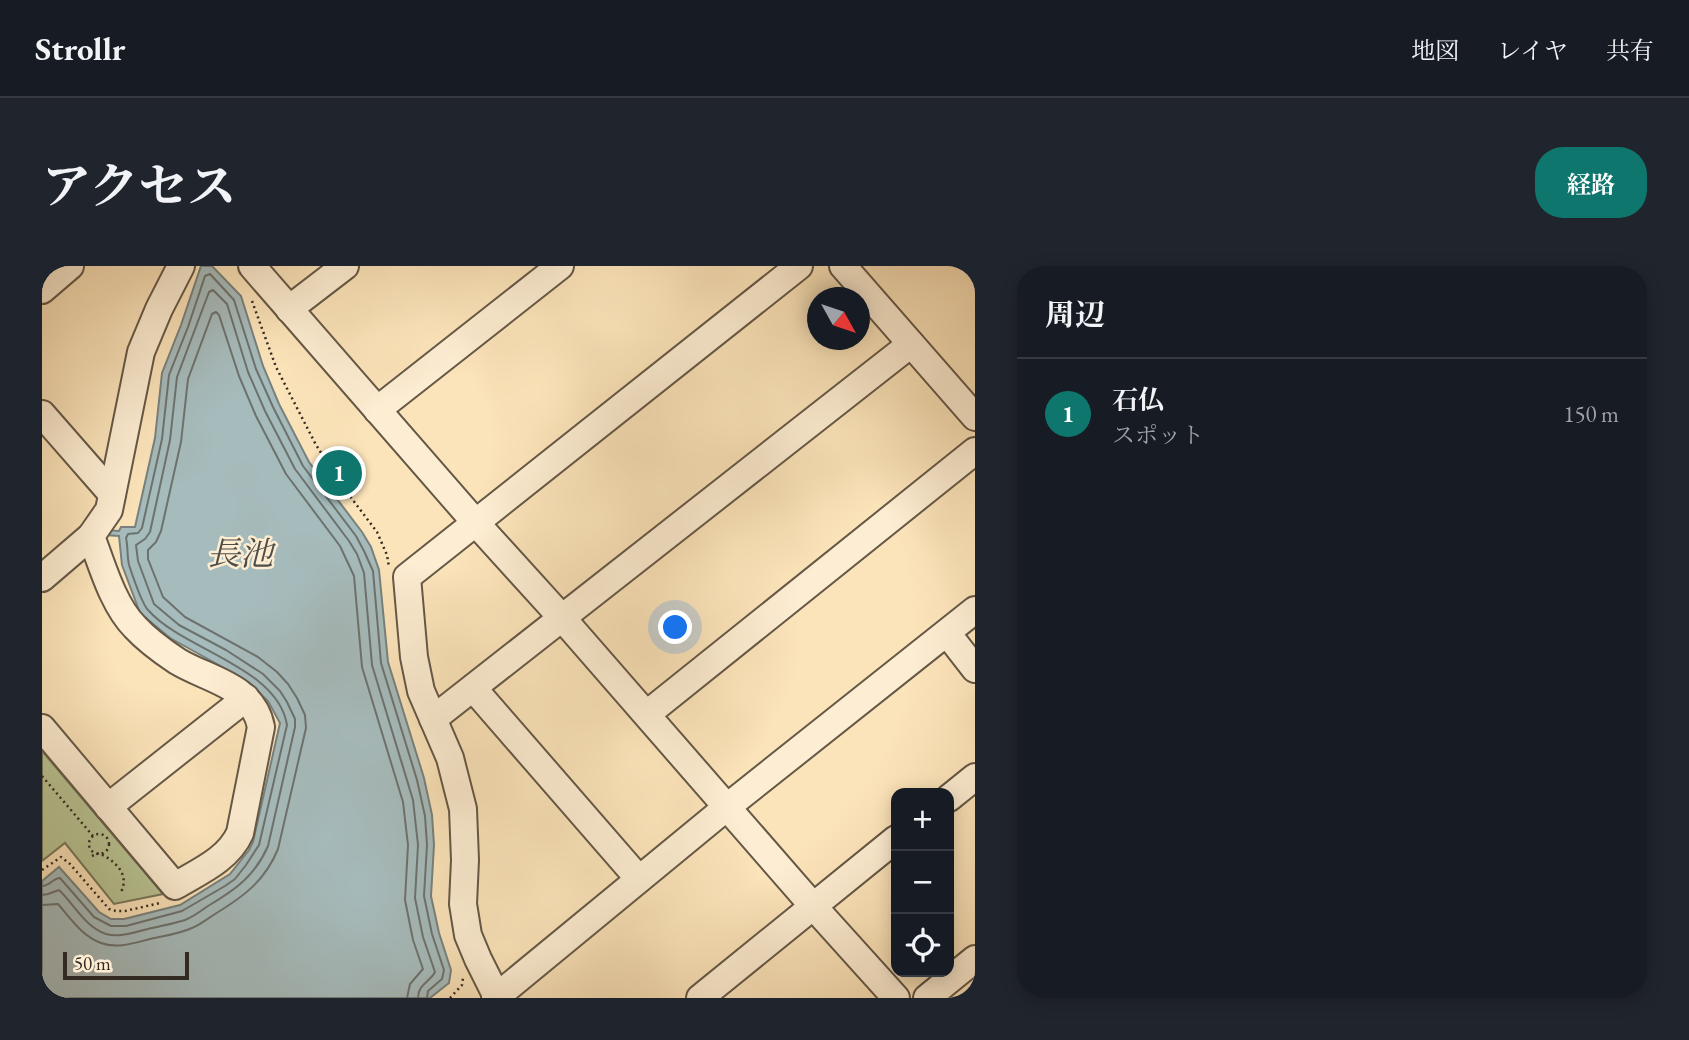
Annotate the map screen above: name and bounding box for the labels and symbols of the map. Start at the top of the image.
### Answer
north arrow [807,287,870,350]
pin: 1 [316,447,362,499]
water label: 長池 [207,532,276,575]
your location [658,610,692,644]
scale bar [63,949,189,981]

